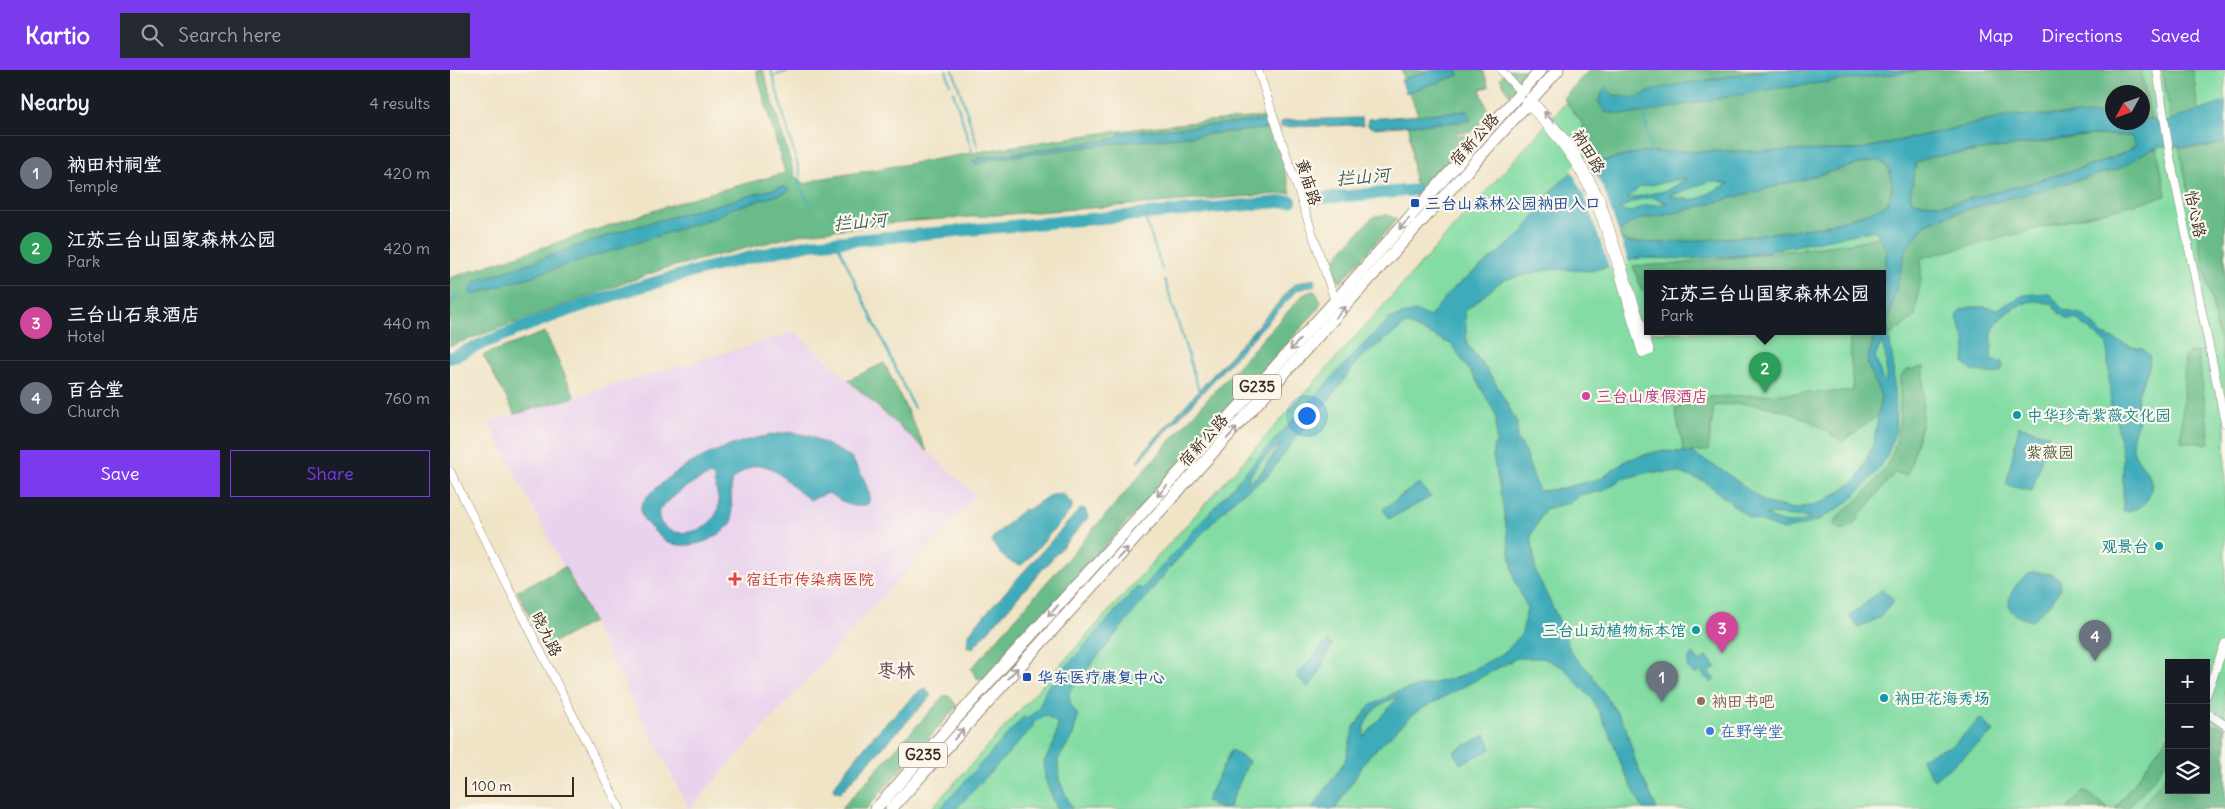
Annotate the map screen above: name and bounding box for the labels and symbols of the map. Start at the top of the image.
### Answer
north arrow [2105,85,2150,130]
street label: 宿新公路 [1445,109,1503,169]
one-way arrow [1543,111,1555,124]
street label: 衲田路 [1568,125,1610,177]
street label: 黄庙路 [1292,156,1326,208]
water label: 拦山河 [1335,162,1394,190]
street label: 怡心路 [2181,188,2211,240]
place label: 三台山森林公园衲田入口 [1425,193,1601,213]
marker: 三台山森林公园衲田入口 [1409,197,1421,209]
water label: 拦山河 [832,207,891,235]
one-way arrow [1398,217,1410,230]
one-way arrow [1335,305,1346,318]
one-way arrow [1289,338,1301,351]
pin: 2 [1749,352,1781,393]
road number: G235 [1233,374,1281,400]
place label: 三台山度假酒店 [1596,386,1708,406]
marker: 三台山度假酒店 [1580,390,1592,402]
your location [1294,403,1320,429]
place label: 中华珍奇紫薇文化园 [2027,405,2171,425]
marker: 中华珍奇紫薇文化园 [2011,409,2023,421]
street label: 宿新公路 [1174,410,1232,470]
one-way arrow [1226,426,1238,439]
park label: 紫薇园 [2026,442,2074,462]
one-way arrow [1156,484,1168,497]
place label: 观景台 [2101,536,2149,556]
marker: 观景台 [2153,540,2165,552]
one-way arrow [1117,547,1129,559]
place label: 宿迁市传染病医院 [746,569,874,589]
marker: 宿迁市传染病医院 [728,572,742,586]
one-way arrow [1047,605,1059,617]
street label: 晓九路 [527,608,567,660]
pin: 3 [1706,612,1738,653]
place label: 三台山动植物标本馆 [1542,620,1686,640]
pin: 4 [2079,620,2111,661]
marker: 三台山动植物标本馆 [1690,624,1702,636]
district label: 枣林 [877,658,915,682]
pin: 1 [1646,661,1678,702]
one-way arrow [1007,666,1019,679]
place label: 华东医疗康复中心 [1037,667,1165,687]
marker: 华东医疗康复中心 [1021,671,1033,683]
place label: 衲田花海秀场 [1894,688,1990,708]
place label: 衲田书吧 [1711,691,1775,711]
marker: 衲田花海秀场 [1878,692,1890,704]
marker: 衲田书吧 [1695,695,1707,707]
place label: 在野学堂 [1720,721,1784,741]
marker: 在野学堂 [1704,725,1716,737]
one-way arrow [953,727,964,740]
road number: G235 [899,742,947,768]
scale bar [465,774,574,797]

